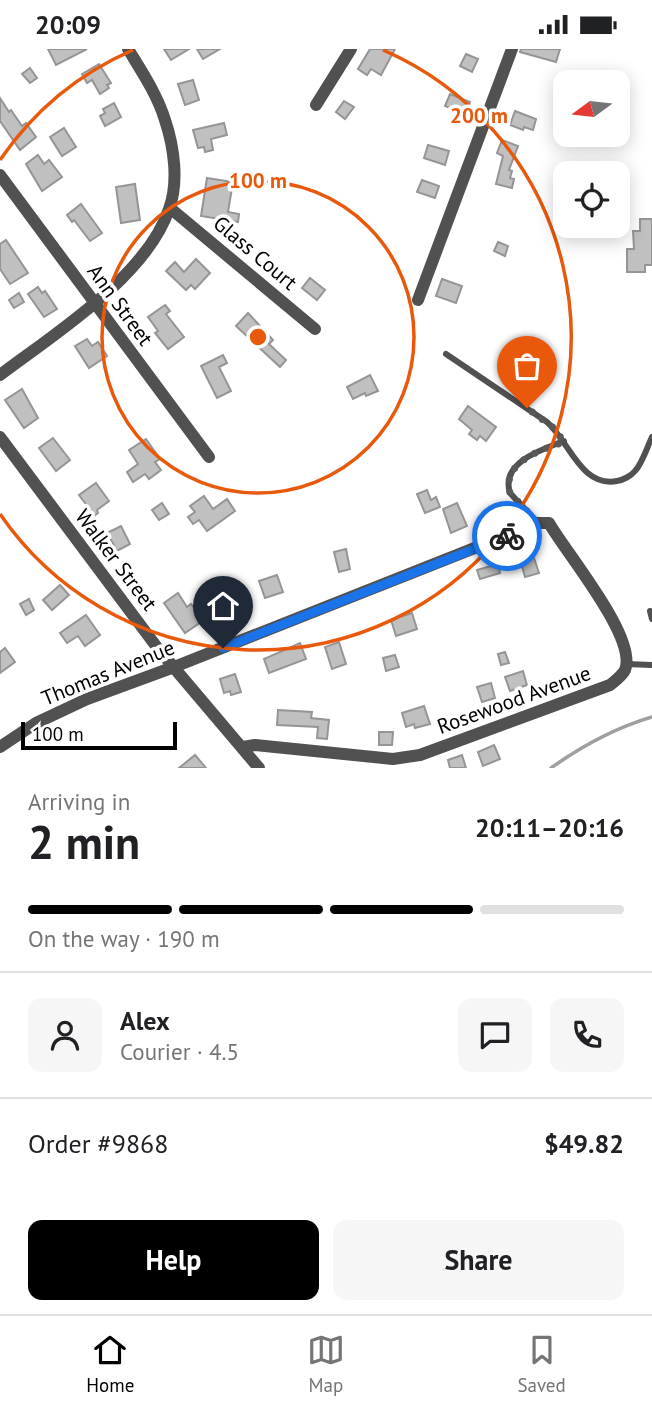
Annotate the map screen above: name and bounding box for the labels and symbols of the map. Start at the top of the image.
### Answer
north arrow [553,70,630,147]
text: 200 m [450,102,508,129]
text: 100 m [229,167,287,194]
street label: Glass Court [208,210,303,296]
street label: Ann Street [82,259,159,351]
centre of rings [246,325,270,349]
pin [497,336,557,408]
courier [472,501,542,571]
street label: Walker Street [70,504,163,616]
pin [193,576,253,648]
street label: Thomas Avenue [37,634,178,712]
street label: Rosewood Avenue [433,659,594,740]
scale bar [21,719,177,751]

